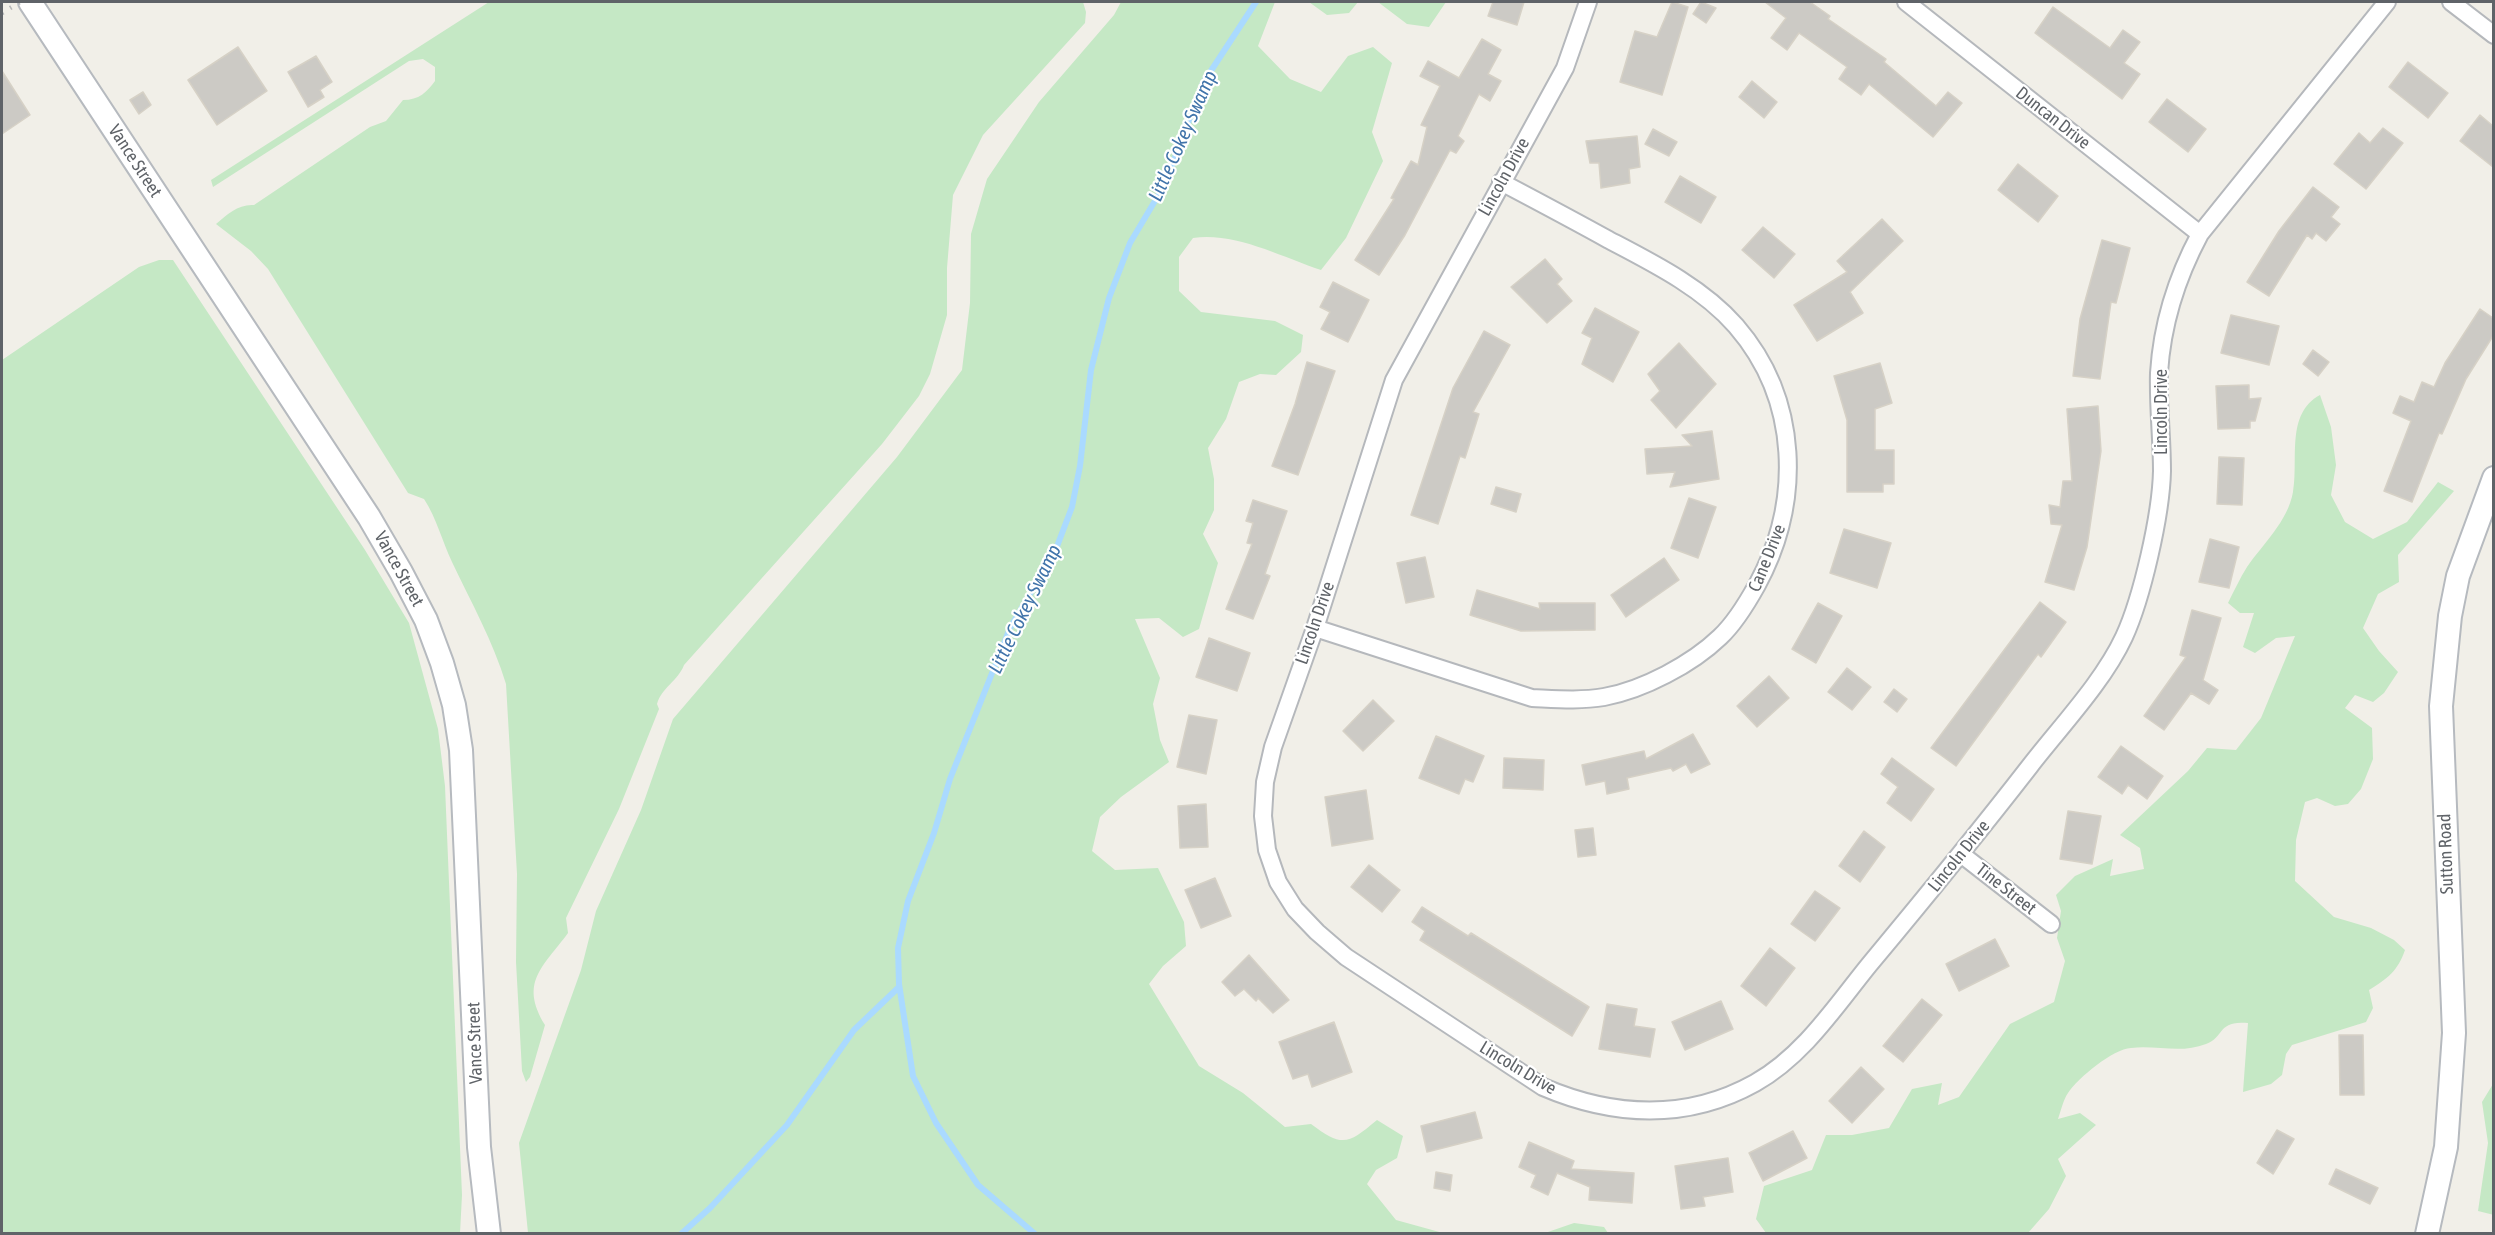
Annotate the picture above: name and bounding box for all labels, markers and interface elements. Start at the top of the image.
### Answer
water label: Little Cokey Swamp [1143,67,1223,205]
street label: Duncan Drive [2011,82,2095,154]
street label: Vance Street [104,121,166,201]
street label: Lincoln Drive [1474,134,1534,220]
street label: Lincoln Drive [2150,369,2172,455]
street label: Cane Drive [1744,521,1790,595]
street label: Vance Street [370,528,428,610]
water label: Little Cokey Swamp [983,541,1067,677]
street label: Lincoln Drive [1291,579,1339,667]
street label: Sutton Road [2434,813,2458,895]
street label: Lincoln Drive [1924,816,1994,896]
street label: Tine Street [1972,859,2040,919]
street label: Vance Street [463,1002,487,1084]
street label: Lincoln Drive [1476,1037,1560,1099]

